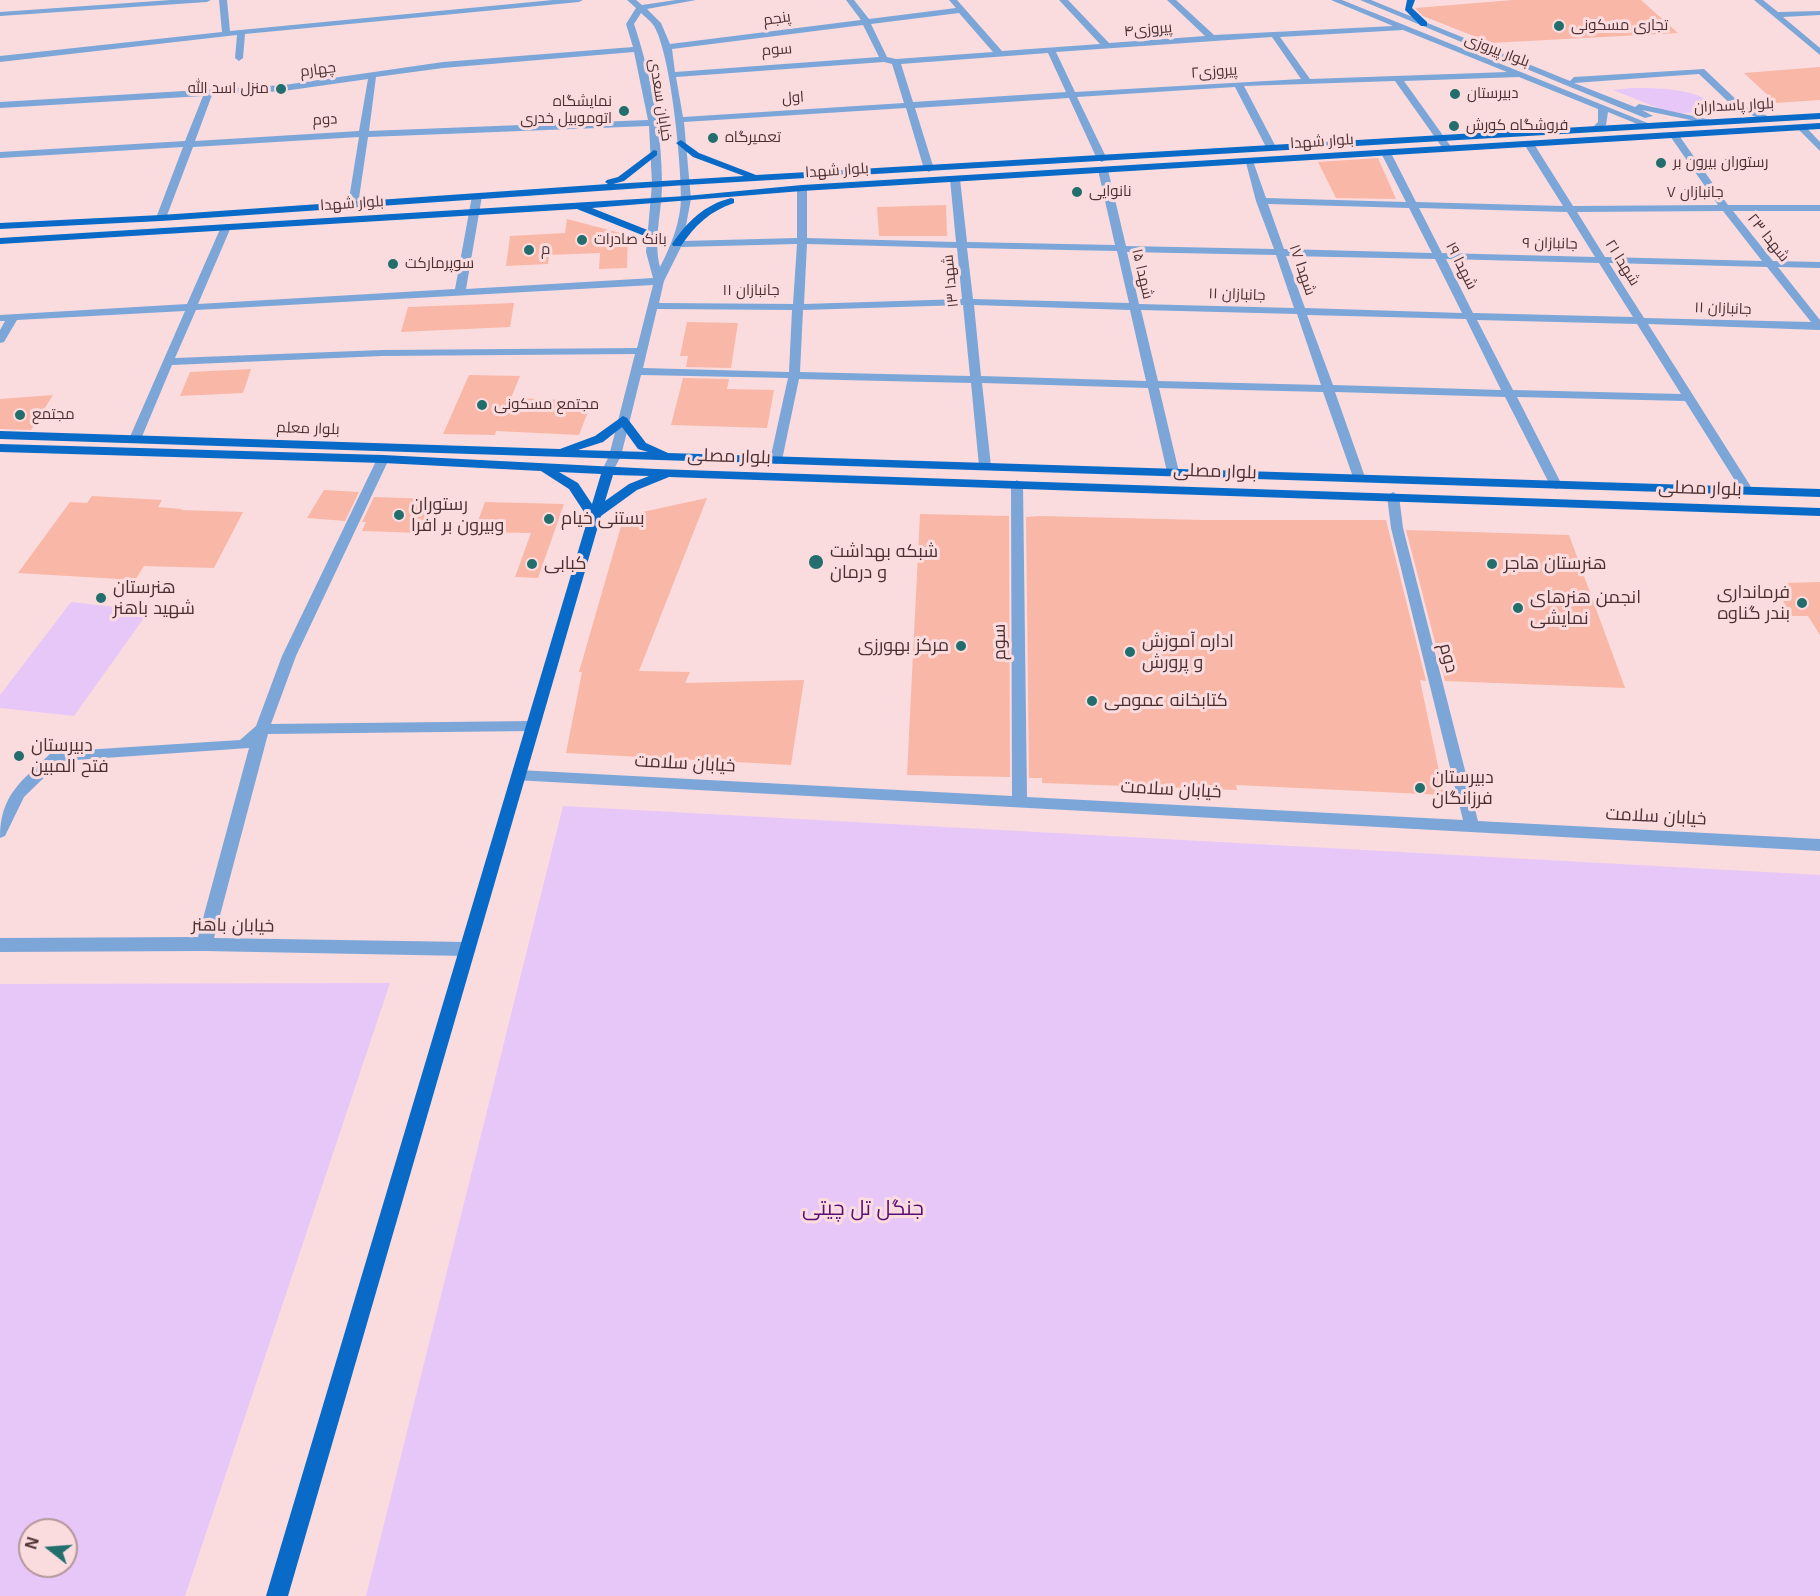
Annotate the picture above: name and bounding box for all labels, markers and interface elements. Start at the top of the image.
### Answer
street label: پنجم [762,8,792,30]
place label: تجاری مسکونی [1571,17,1668,35]
street label: پیروزی۴ [1123,19,1173,41]
marker: تجاری مسکونی [1552,19,1566,33]
street label: بلوار پیروزی [1462,30,1532,72]
street label: سوم [761,40,793,60]
street label: خیابان سعدی [645,58,675,142]
street label: چهارم [299,59,337,81]
street label: پیروزی۲ [1190,61,1238,83]
place label: منزل اسد الله [188,80,269,98]
marker: منزل اسد الله [274,82,288,96]
place label: دبیرستان [1467,85,1518,103]
marker: دبیرستان [1448,87,1462,101]
street label: اول [781,88,805,108]
place label: نمایشگاه اتوموبیل خدری [520,93,612,128]
street label: بلوار پاسداران [1693,95,1775,117]
marker: نمایشگاه اتوموبیل خدری [617,104,631,118]
street label: دوم [312,110,338,130]
place label: فروشگاه کورش [1466,117,1568,135]
marker: فروشگاه کورش [1447,119,1461,133]
place label: تعمیرگاه [725,129,781,147]
marker: تعمیرگاه [706,131,720,145]
street label: بلوار شهدا [1290,131,1354,153]
place label: رستوران بیرون بر [1673,154,1768,172]
marker: رستوران بیرون بر [1654,156,1668,170]
street label: بلوار شهدا [805,160,869,182]
place label: نانوایی [1089,183,1131,201]
street label: جانبازان ۷ [1666,184,1724,202]
marker: نانوایی [1070,185,1084,199]
street label: بلوار شهدا [320,193,384,215]
street label: شهدا ۲۳ [1743,210,1793,266]
place label: بانک صادرات [594,231,667,249]
marker: بانک صادرات [575,233,589,247]
street label: جانبازان ۹ [1522,235,1578,253]
street label: شهدا ۲۱ [1601,237,1643,289]
street label: شهدا ۱۹ [1441,239,1481,293]
place label: م [541,241,550,259]
street label: شهدا ۱۷ [1285,242,1319,298]
marker: م [522,243,536,257]
street label: شهدا ۱۵ [1127,247,1157,301]
street label: شهدا ۱۳ [939,254,963,308]
place label: سوپرمارکت [405,255,474,273]
marker: سوپرمارکت [386,257,400,271]
street label: جانبازان ۱۱ [723,282,779,300]
street label: جانبازان ۱۱ [1208,285,1266,305]
street label: جانبازان ۱۱ [1694,299,1752,319]
place label: مجتمع مسکونی [494,396,599,414]
marker: مجتمع مسکونی [475,398,489,412]
place label: مجتمع [32,406,75,424]
marker: مجتمع [13,408,27,422]
street label: بلوار معلم [276,419,340,439]
street label: بلوار مصلی [687,445,771,469]
street label: بلوار مصلی [1173,460,1257,484]
street label: بلوار مصلی [1658,477,1742,501]
place label: رستوران وبیرون بر افرا [411,494,504,536]
marker: رستوران وبیرون بر افرا [392,508,406,522]
place label: بستنی خیام [561,508,645,530]
marker: بستنی خیام [542,512,556,526]
place label: شبکه بهداشت و درمان [830,541,938,584]
place label: کبابی [544,553,587,575]
marker: شبکه بهداشت و درمان [807,553,825,571]
place label: هنرستان هاجر [1504,553,1607,575]
marker: کبابی [525,557,539,571]
marker: هنرستان هاجر [1485,557,1499,571]
place label: هنرستان شهید باهنر [113,577,195,620]
place label: فرمانداری بندر گناوه [1717,582,1790,624]
place label: انجمن هنرهای نمایشی [1530,587,1641,630]
marker: هنرستان شهید باهنر [94,591,108,605]
marker: فرمانداری بندر گناوه [1795,596,1809,610]
marker: انجمن هنرهای نمایشی [1511,601,1525,615]
street label: سوم [989,624,1011,660]
place label: اداره آموزش و پرورش [1142,631,1234,674]
place label: مرکز بهورزی [858,635,949,657]
marker: مرکز بهورزی [954,639,968,653]
street label: دوم [1434,641,1462,675]
marker: اداره آموزش و پرورش [1123,645,1137,659]
place label: کتابخانه عمومی [1104,690,1228,712]
marker: کتابخانه عمومی [1085,694,1099,708]
place label: دبیرستان فتح المبین [31,735,109,777]
marker: دبیرستان فتح المبین [12,749,26,763]
street label: خیابان سلامت [634,751,736,777]
place label: دبیرستان فرزانگان [1432,767,1494,810]
street label: خیابان سلامت [1120,777,1222,803]
marker: دبیرستان فرزانگان [1413,781,1427,795]
street label: خیابان سلامت [1605,804,1707,830]
street label: خیابان باهنر [191,914,275,938]
park label: جنگل تل چیتی [802,1196,924,1222]
north arrow [18,1518,78,1578]
text: N [22,1535,42,1551]

